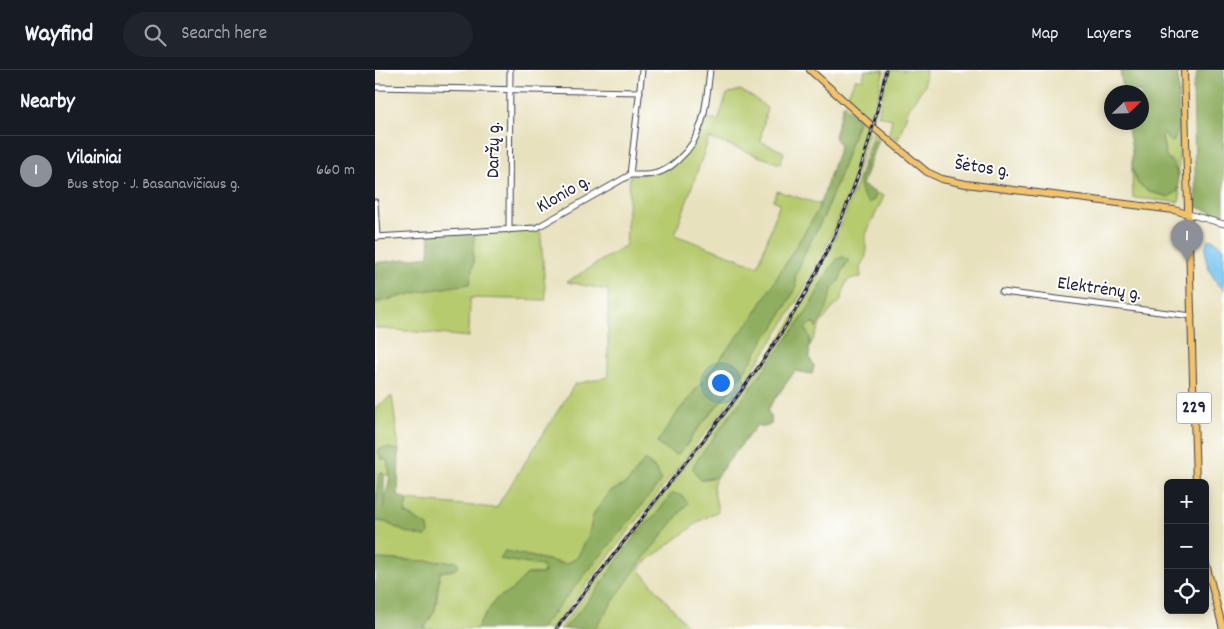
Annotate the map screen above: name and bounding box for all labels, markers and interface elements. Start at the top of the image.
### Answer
search box [123,12,473,57]
text: Wayfind [25,18,93,52]
icon: search [141,21,169,49]
text: Search here [181,21,267,48]
text: Map [1031,22,1058,47]
text: Layers [1086,22,1132,47]
text: Share [1160,22,1199,47]
north arrow [1104,85,1149,130]
text: Nearby [20,88,75,118]
street label: Daržų g. [481,122,509,178]
text: Vilainiai [67,146,121,173]
street label: Šėtos g. [953,152,1011,186]
text: 1 [34,159,38,182]
text: 660 m [316,159,355,182]
street label: Klonio g. [532,169,596,221]
text: Bus stop · J. Basanavičiaus g. [67,173,240,196]
pin: 1 [1171,220,1203,261]
street label: Elektrėnų g. [1055,271,1143,309]
your location [708,370,734,396]
road number: 229 [1177,392,1211,423]
map controls [1164,479,1209,614]
button: + [1164,479,1209,524]
button: − [1164,524,1209,569]
button: locate [1164,569,1209,614]

